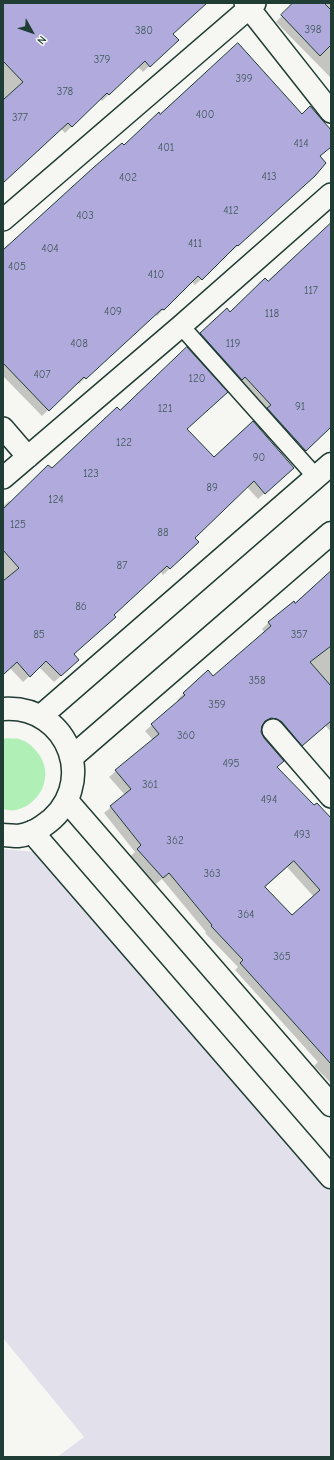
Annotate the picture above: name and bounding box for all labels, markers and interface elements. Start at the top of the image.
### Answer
north arrow [12,12,52,52]
house number: 398 [304,23,322,37]
house number: 380 [135,24,153,38]
text: N [34,33,49,47]
house number: 379 [94,53,110,67]
house number: 399 [235,72,253,86]
house number: 378 [57,85,73,99]
house number: 400 [196,108,214,122]
house number: 377 [12,111,28,125]
house number: 414 [294,137,308,151]
house number: 401 [158,141,174,155]
house number: 413 [261,170,277,184]
house number: 402 [119,171,137,185]
house number: 412 [223,204,239,218]
house number: 403 [76,209,94,223]
house number: 411 [188,237,202,251]
house number: 404 [41,242,59,256]
house number: 405 [8,260,26,274]
house number: 410 [148,268,164,282]
house number: 117 [304,284,318,298]
house number: 409 [104,305,122,319]
house number: 118 [265,307,279,321]
house number: 408 [70,337,88,351]
house number: 119 [226,337,240,351]
house number: 407 [33,368,51,382]
house number: 120 [189,372,205,386]
house number: 91 [295,400,305,414]
house number: 121 [158,402,172,416]
house number: 122 [116,436,132,450]
house number: 90 [253,451,265,465]
house number: 123 [83,467,99,481]
house number: 89 [206,481,218,495]
house number: 124 [48,493,64,507]
house number: 125 [10,518,26,532]
house number: 88 [157,526,169,540]
house number: 87 [117,559,127,573]
house number: 86 [75,600,87,614]
house number: 85 [33,628,45,642]
house number: 357 [291,628,307,642]
house number: 358 [248,674,266,688]
house number: 359 [208,698,226,712]
house number: 360 [177,729,195,743]
house number: 495 [222,757,240,771]
house number: 361 [142,778,158,792]
house number: 494 [261,793,277,807]
house number: 493 [294,828,310,842]
house number: 362 [166,834,184,848]
house number: 363 [203,867,221,881]
house number: 364 [238,908,254,922]
house number: 365 [273,950,291,964]

